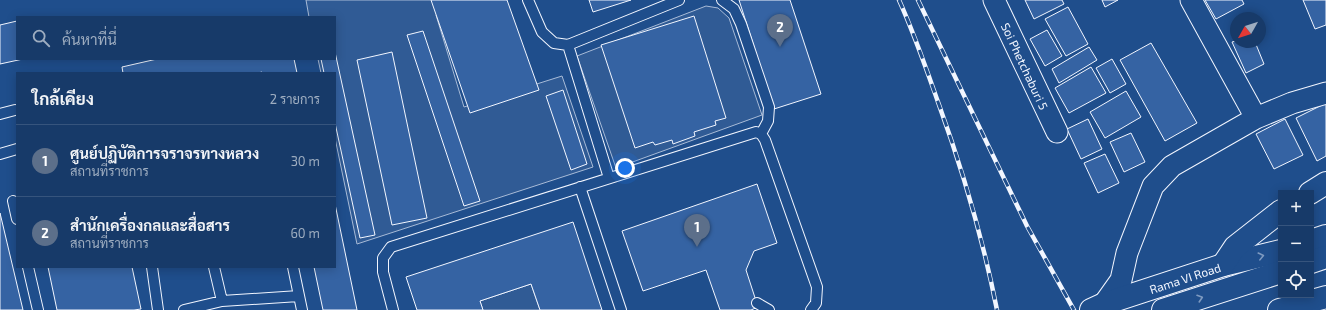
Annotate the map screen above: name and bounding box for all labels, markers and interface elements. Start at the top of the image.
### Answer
north arrow [1230,12,1266,48]
pin: 2 [767,14,793,47]
search box [16,16,336,60]
street label: Soi Phetchaburi 5 [999,20,1051,112]
icon: search [30,27,52,49]
text: ค้นหาที่นี่ [62,30,117,48]
text: ใกล้เคียง [32,88,94,108]
text: 2 รายการ [270,91,320,107]
text: ศูนย์ปฏิบัติการจราจรทางหลวง [70,144,259,162]
text: 1 [42,153,48,169]
text: 30 m [291,153,320,169]
your location [615,158,635,178]
text: สถานที่ราชการ [70,163,149,179]
map controls [1278,190,1314,298]
button: + [1278,190,1314,226]
pin: 1 [684,214,710,247]
text: สำนักเครื่องกลและสื่อสาร [70,216,230,234]
text: 2 [41,225,49,241]
text: 60 m [290,225,320,241]
button: − [1278,226,1314,262]
text: สถานที่ราชการ [70,235,149,251]
one-way arrow [1258,252,1264,260]
street label: Rama VI Road [1148,260,1222,296]
button: locate [1278,262,1314,298]
one-way arrow [1196,294,1203,303]

